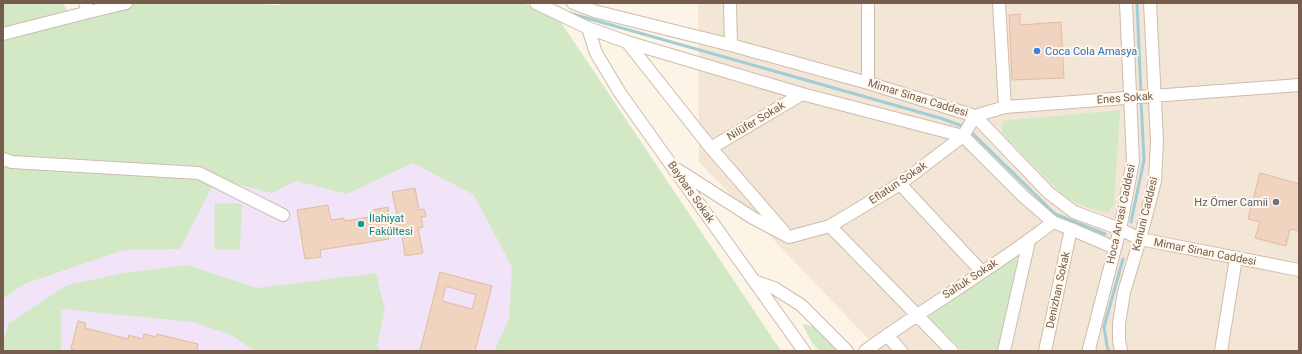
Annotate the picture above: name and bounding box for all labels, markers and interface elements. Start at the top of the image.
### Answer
place label: Coca Cola Amasya [1045,45,1137,58]
marker: Coca Cola Amasya [1032,46,1042,56]
street label: Mimar Sinan Caddesi [866,77,970,119]
street label: Enes Sokak [1096,90,1154,106]
street label: Nilüfer Sokak [725,98,788,143]
street label: Baybars Sokak [665,159,717,226]
street label: Eflatun Sokak [867,159,930,207]
street label: Hoca Arvasi Caddesi [1104,163,1138,265]
street label: Kanuni Caddesi [1129,175,1161,253]
place label: Hz Ömer Camii [1194,196,1268,209]
marker: Hz Ömer Camii [1271,197,1281,207]
place label: İlahiyat Fakültesi [369,212,413,238]
marker: İlahiyat Fakültesi [356,219,366,229]
street label: Mimar Sinan Caddesi [1153,236,1257,268]
street label: Denizhan Sokak [1044,250,1073,330]
street label: Saltuk Sokak [940,256,1000,302]

